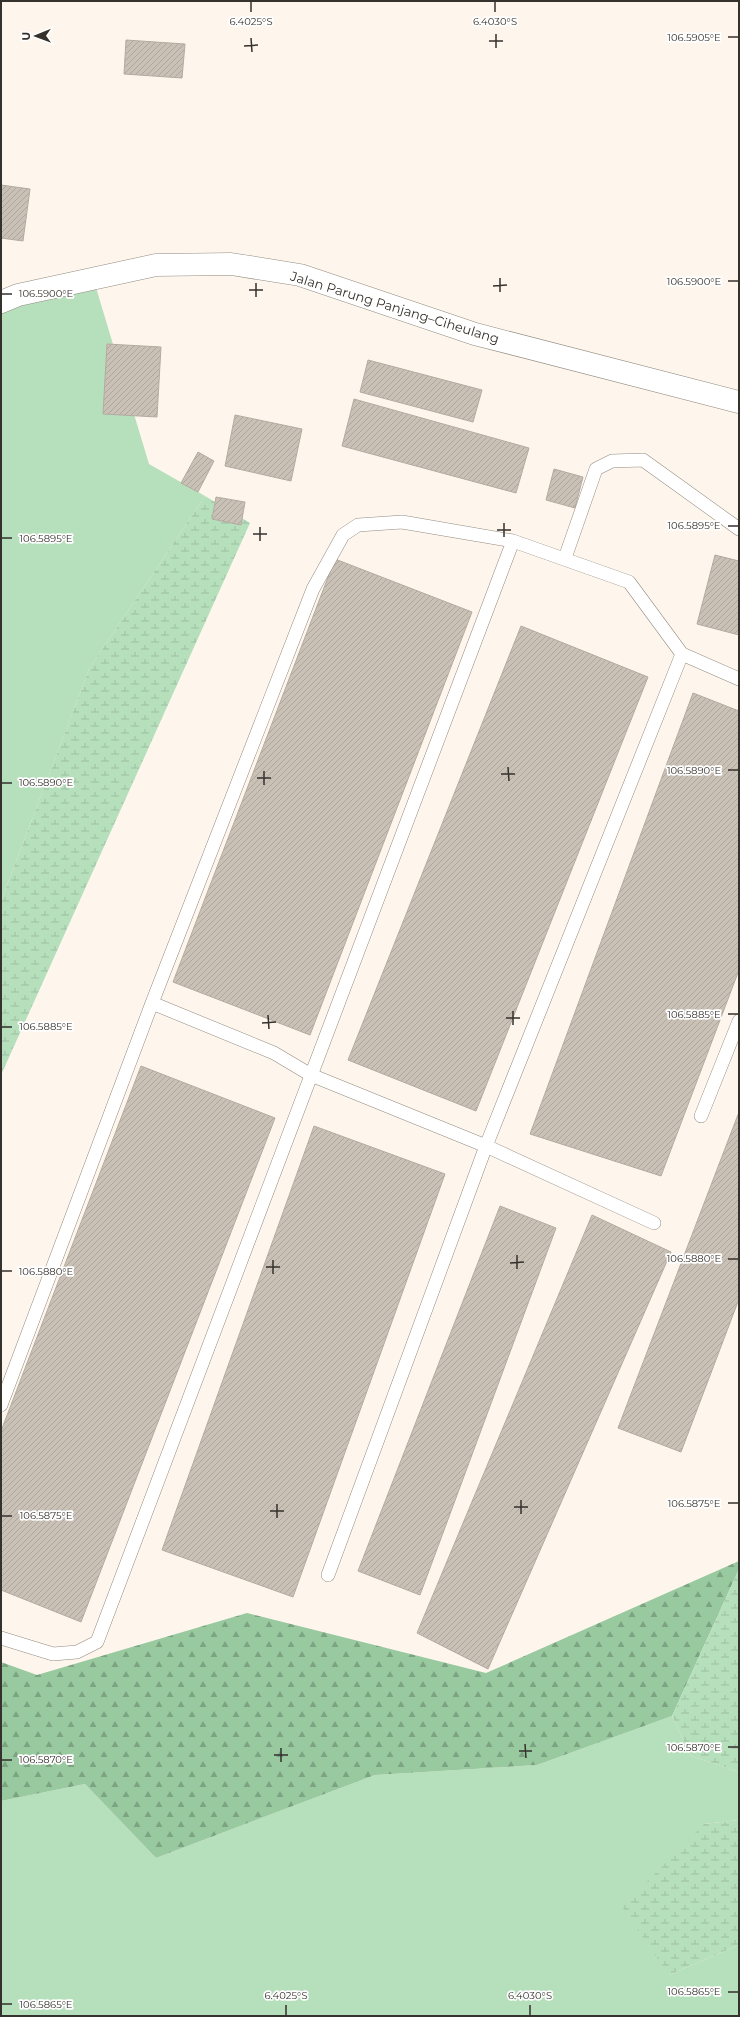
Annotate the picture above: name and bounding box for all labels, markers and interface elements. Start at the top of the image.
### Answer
text: 6.4025°S [229,15,273,28]
text: 6.4030°S [473,15,517,28]
north arrow [16,16,56,56]
text: 106.5905°E [667,31,721,44]
text: U [19,32,33,41]
street label: Jalan Parung Panjang–Ciheulang [288,267,501,346]
text: 106.5900°E [667,275,722,288]
text: 106.5900°E [19,287,74,300]
text: 106.5895°E [667,519,721,532]
text: 106.5895°E [19,532,73,545]
text: 106.5890°E [667,764,721,777]
text: 106.5890°E [19,776,73,789]
text: 106.5885°E [667,1008,721,1021]
text: 106.5885°E [19,1020,73,1033]
text: 106.5880°E [667,1252,722,1265]
text: 106.5880°E [19,1265,74,1278]
text: 106.5875°E [668,1497,721,1510]
text: 106.5875°E [20,1509,73,1522]
text: 106.5870°E [667,1741,721,1754]
text: 106.5870°E [19,1753,73,1766]
text: 106.5865°E [667,1985,721,1998]
text: 6.4025°S [264,1989,308,2002]
text: 6.4030°S [508,1989,552,2002]
text: 106.5865°E [19,1998,73,2011]

